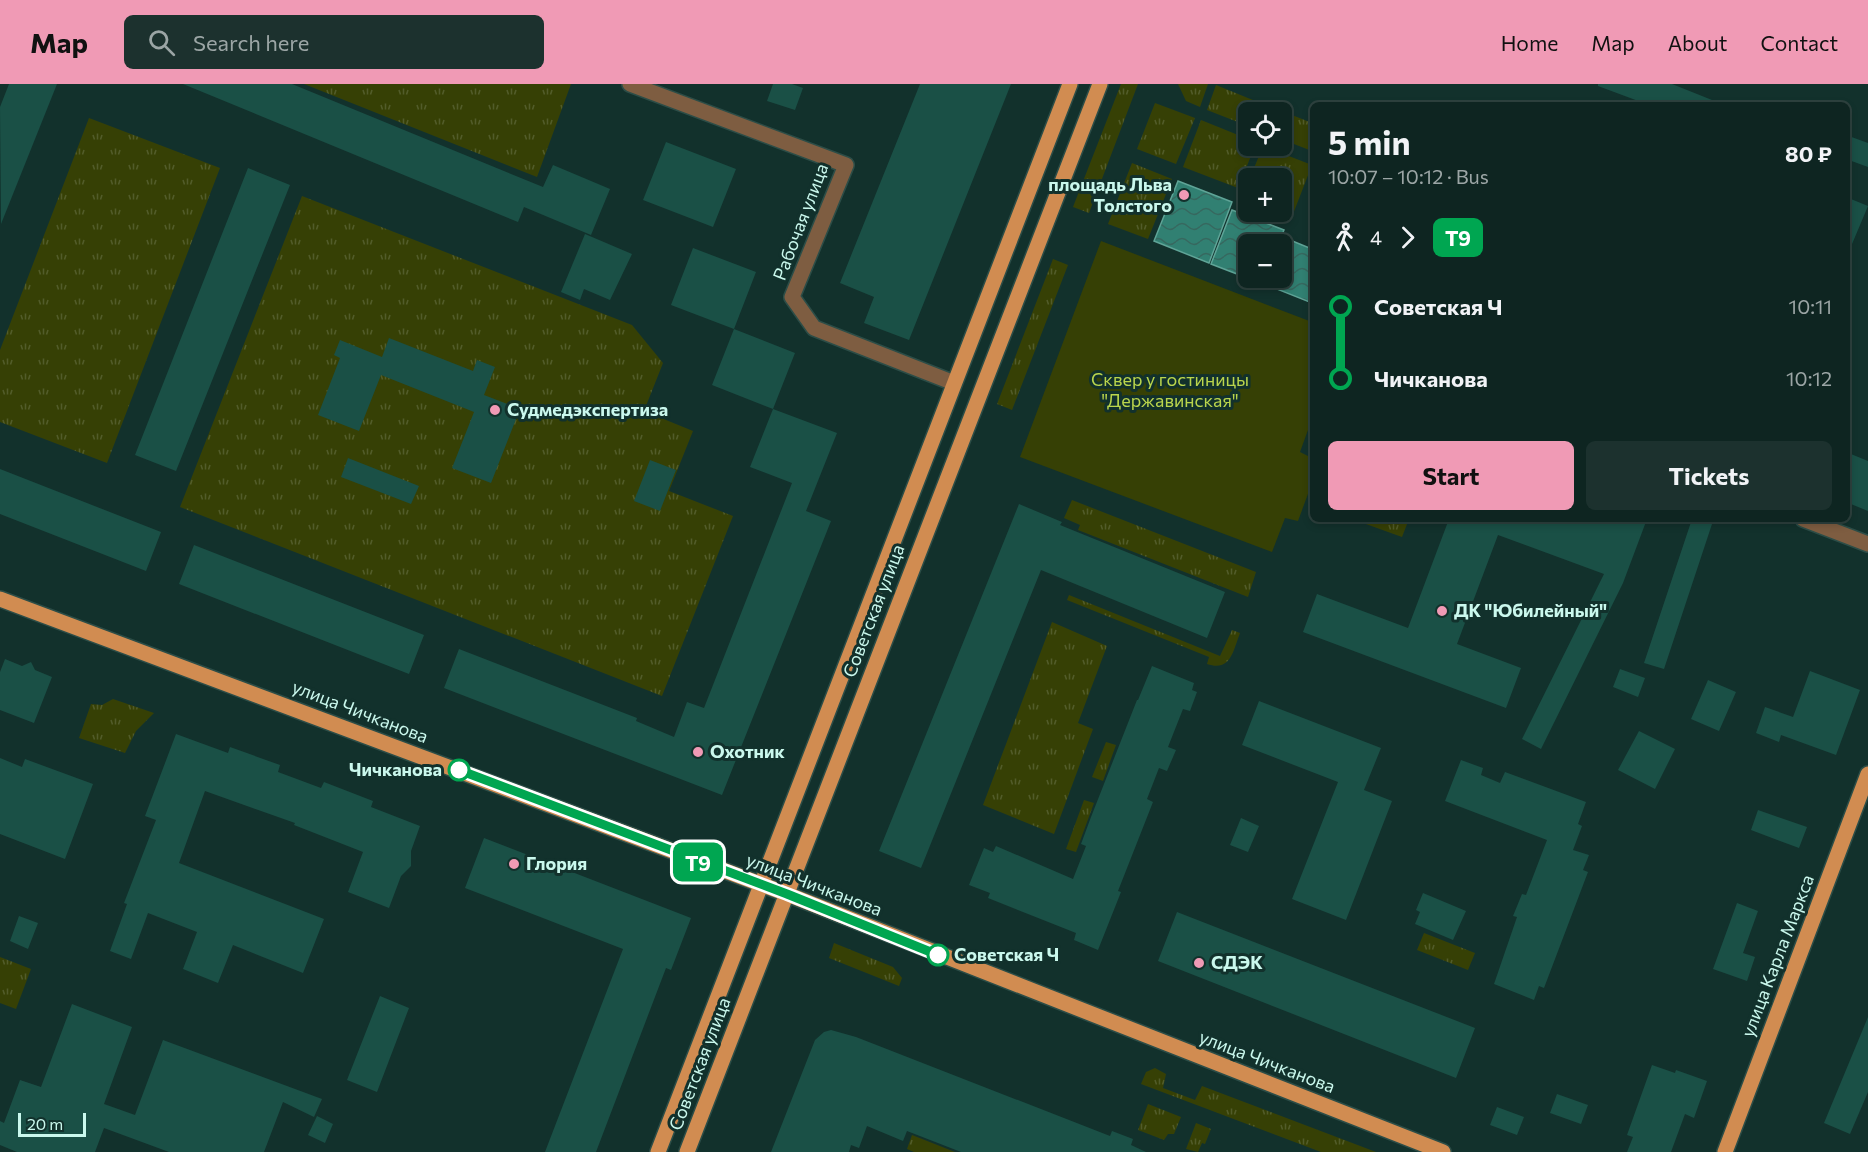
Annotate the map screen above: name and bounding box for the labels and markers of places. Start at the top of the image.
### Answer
place label: площадь Льва Толстого [1048,173,1172,216]
marker: площадь Льва Толстого [1177,188,1191,202]
place label: Судмедэкспертиза [507,398,668,420]
marker: Судмедэкспертиза [488,403,502,417]
place label: ДК "Юбилейный" [1454,599,1607,621]
marker: ДК "Юбилейный" [1435,604,1449,618]
place label: Охотник [710,740,785,762]
marker: Охотник [691,745,705,759]
place label: Чичканова [349,758,442,780]
marker: Чичканова [448,759,470,781]
place label: Глория [526,852,587,874]
marker: Глория [507,857,521,871]
place label: Советская Ч [954,943,1059,965]
marker: Советская Ч [927,944,949,966]
place label: СДЭК [1211,951,1263,973]
marker: СДЭК [1192,956,1206,970]

